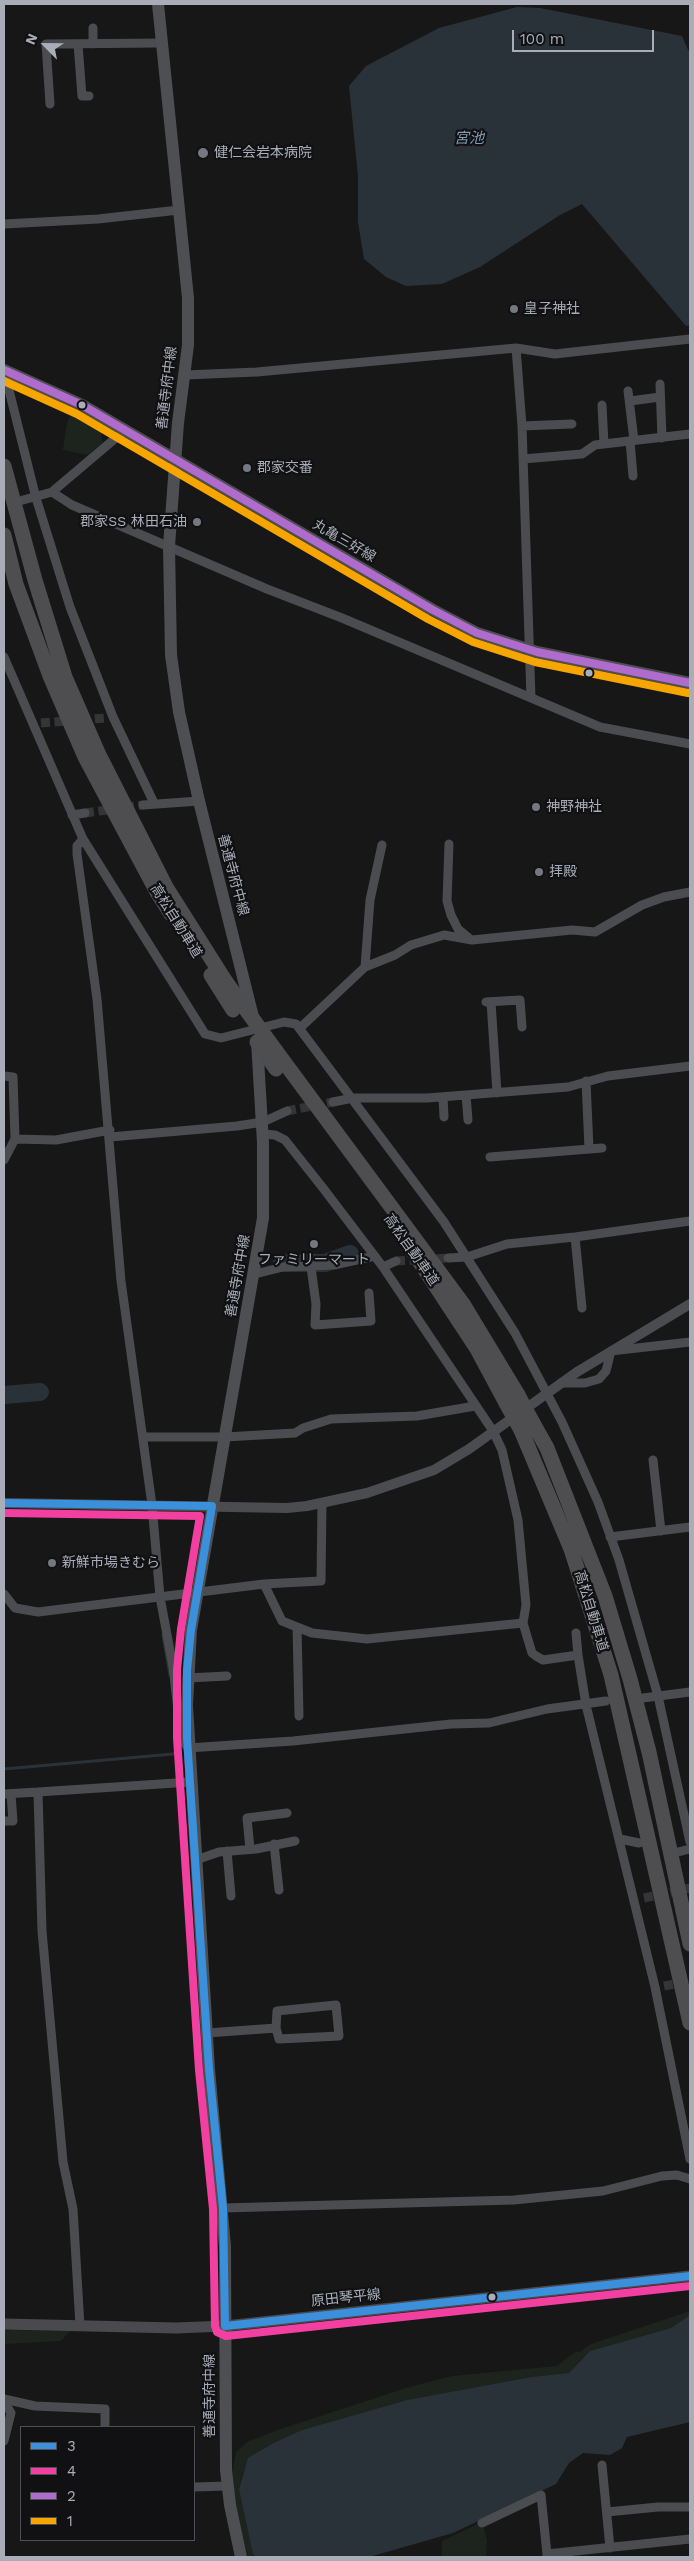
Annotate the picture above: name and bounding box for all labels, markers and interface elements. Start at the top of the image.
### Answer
north arrow [20,20,70,70]
scale bar [514,20,656,52]
text: 100 m [520,30,564,48]
text: N [22,31,41,47]
water label: 宮池 [454,130,484,148]
place label: 健仁会岩本病院 [214,145,312,161]
marker: 健仁会岩本病院 [196,146,210,160]
place label: 皇子神社 [524,301,580,317]
marker: 皇子神社 [508,303,520,315]
street label: 善通寺府中線 [154,345,180,431]
unlabelled marker [77,400,87,410]
place label: 郡家交番 [257,460,313,476]
marker: 郡家交番 [241,462,253,474]
place label: 郡家SS 林田石油 [80,514,187,530]
marker: 郡家SS 林田石油 [191,516,203,528]
street label: 丸亀三好線 [309,516,379,566]
unlabelled marker [584,668,594,678]
place label: 神野神社 [546,799,602,815]
marker: 神野神社 [530,801,542,813]
street label: 善通寺府中線 [214,832,252,918]
place label: 拝殿 [549,864,577,880]
marker: 拝殿 [533,866,545,878]
street label: 高松自動車道 [147,881,205,961]
street label: 高松自動車道 [380,1211,442,1289]
street label: 善通寺府中線 [222,1233,254,1319]
marker: ファミリーマート [308,1238,320,1250]
place label: ファミリーマート [258,1252,370,1268]
place label: 新鮮市場きむら [62,1555,160,1571]
marker: 新鮮市場きむら [46,1557,58,1569]
street label: 高松自動車道 [571,1568,611,1654]
street label: 原田琴平線 [310,2286,382,2310]
unlabelled marker [487,2292,497,2302]
street label: 善通寺府中線 [202,2354,218,2438]
legend [20,2426,195,2541]
text: 3 [67,2437,76,2455]
text: 4 [67,2462,76,2480]
text: 2 [67,2487,76,2505]
text: 1 [67,2512,73,2530]

